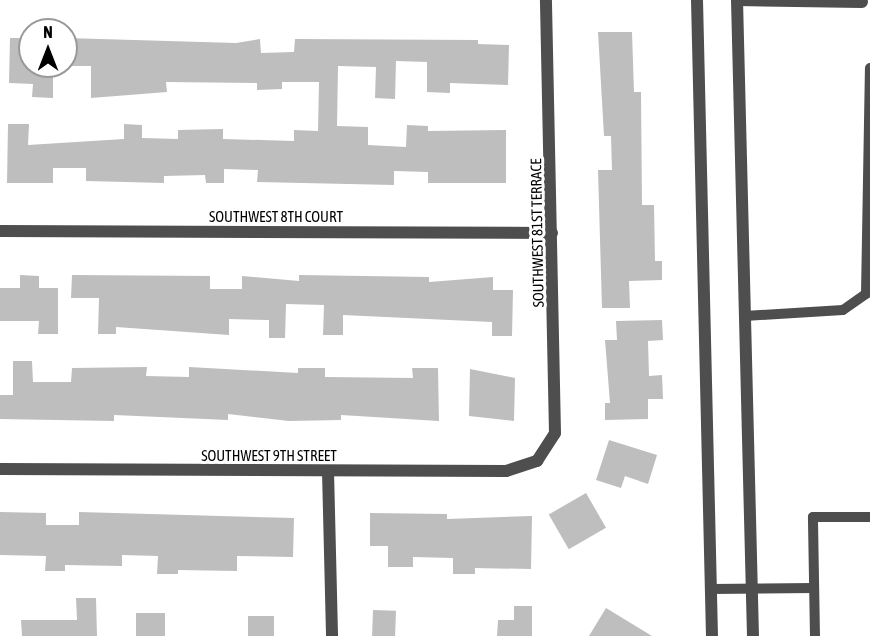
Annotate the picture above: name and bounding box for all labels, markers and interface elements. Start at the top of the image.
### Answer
north arrow [18,18,78,78]
text: N [43,23,53,41]
street label: SOUTHWEST 81ST TERRACE [527,158,547,308]
street label: SOUTHWEST 8TH COURT [209,208,343,226]
street label: SOUTHWEST 9TH STREET [201,447,337,465]

